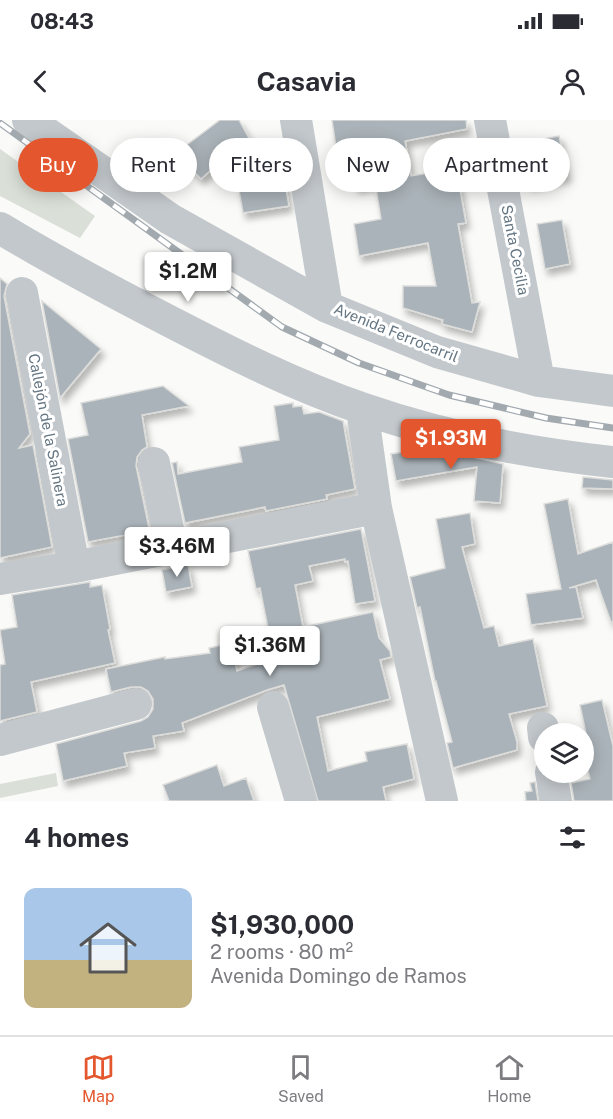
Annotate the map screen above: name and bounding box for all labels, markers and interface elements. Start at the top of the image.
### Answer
text: 08:43 [30,8,94,34]
icon: back [24,65,57,98]
text: Casavia [257,65,356,97]
icon: person [556,65,589,98]
chip: Buy [18,138,98,192]
chip: Rent [110,138,197,192]
chip: Filters [209,138,313,192]
chip: New [325,138,411,192]
chip: Apartment [423,138,570,192]
street label: Santa Cecilia [498,203,533,296]
pin: $1.2M [146,252,230,303]
text: $1.2M [158,259,218,283]
street label: Avenida Ferrocarril [332,300,461,365]
street label: Callejón de la Salinera [25,352,72,508]
pin: $1.93M [402,419,500,470]
text: $1.93M [415,426,487,450]
pin: $3.46M [128,527,226,578]
text: $3.46M [139,534,215,558]
pin: $1.36M [221,626,319,677]
text: $1.36M [234,633,306,657]
map controls [534,723,594,783]
button: layers [534,723,594,783]
icon: filters [556,821,589,854]
text: 4 homes [24,822,129,853]
text: $1,930,000 [210,909,354,940]
icon: home [72,912,144,984]
text: 2 rooms · 80 m² [210,940,353,964]
text: Avenida Domingo de Ramos [210,964,467,988]
tab: Map [82,1051,115,1106]
tab: Saved [278,1051,324,1106]
tab: Home [487,1051,531,1106]

